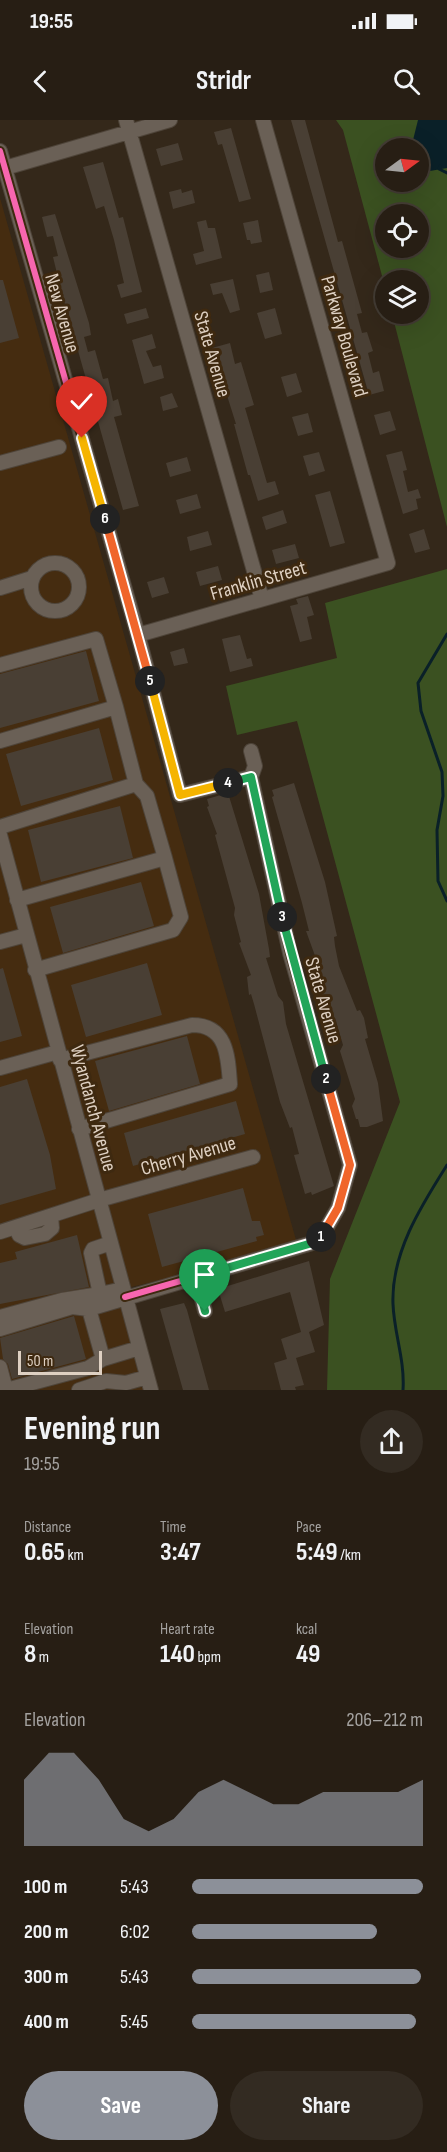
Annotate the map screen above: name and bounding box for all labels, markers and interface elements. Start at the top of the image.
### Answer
text: 19:55 [30,8,73,35]
icon: back [24,65,57,98]
text: Stridr [196,65,251,97]
icon: search [390,65,423,98]
north arrow [375,138,429,192]
map controls [375,138,429,324]
button: locate [375,204,429,258]
button: layers [375,270,429,324]
street label: New Avenue [39,271,85,356]
street label: Parkway Boulevard [315,273,373,400]
street label: State Avenue [188,309,236,400]
pin [56,376,107,438]
icon: check [65,385,98,418]
pin: 6 [90,504,120,534]
text: 6 [101,509,109,528]
street label: Franklin Street [208,556,309,606]
pin: 5 [135,666,165,696]
text: 5 [146,671,154,690]
pin: 4 [213,768,243,798]
text: 4 [224,773,232,792]
pin: 3 [267,902,297,932]
text: 3 [278,907,286,926]
street label: State Avenue [299,955,347,1046]
street label: Wyandanch Avenue [65,1042,121,1174]
pin: 2 [311,1064,341,1094]
text: 2 [322,1069,330,1088]
street label: Cherry Avenue [138,1131,239,1181]
pin: 1 [306,1222,336,1252]
text: 1 [318,1227,324,1246]
pin [179,1249,230,1311]
icon: arrive [188,1258,221,1291]
scale bar [18,1348,102,1376]
text: 50 m [27,1352,53,1371]
text: Evening run [24,1409,160,1449]
button: share [360,1410,423,1473]
text: 19:55 [24,1452,60,1476]
text: Distance [24,1518,71,1537]
text: Time [160,1518,186,1537]
text: Pace [296,1518,321,1537]
text: 0.65 [24,1537,65,1568]
text: 3:47 [160,1537,201,1568]
text: 5:49 [296,1537,338,1568]
text: km [65,1546,84,1565]
text: /km [338,1546,361,1565]
text: Elevation [24,1620,73,1639]
text: Heart rate [160,1620,215,1639]
text: kcal [296,1620,317,1639]
text: 8 [24,1639,36,1670]
text: 140 [160,1639,195,1670]
text: 49 [296,1639,320,1670]
text: m [36,1648,49,1667]
text: bpm [195,1648,221,1667]
text: Elevation [24,1708,86,1732]
text: 206–212 m [346,1708,423,1732]
text: 100 m [24,1875,67,1899]
text: 5:43 [120,1875,149,1899]
text: 200 m [24,1920,68,1944]
text: 6:02 [120,1920,150,1944]
text: 300 m [24,1965,68,1989]
text: 5:43 [120,1965,149,1989]
text: 400 m [24,2010,69,2034]
text: 5:45 [120,2010,148,2034]
button: Save [24,2071,218,2140]
button: Share [230,2071,423,2140]

